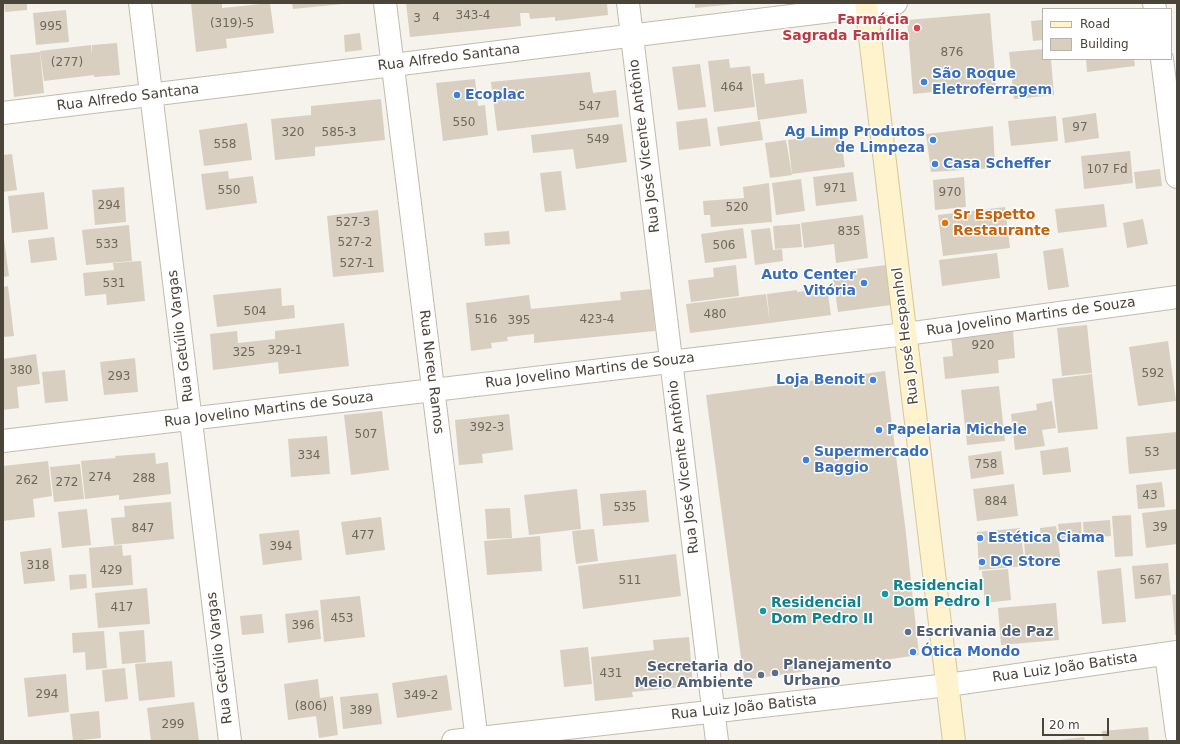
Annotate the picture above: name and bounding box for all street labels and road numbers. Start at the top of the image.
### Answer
street label: Rua Alfredo Santana [377,41,521,75]
street label: Rua José Vicente Antônio [626,58,664,234]
street label: Rua Alfredo Santana [56,81,200,115]
street label: Rua José Hespanhol [889,266,923,406]
street label: Rua Getúlio Vargas [165,269,197,403]
street label: Rua Jovelino Martins de Souza [925,294,1137,340]
street label: Rua Nereu Ramos [415,309,447,435]
street label: Rua Jovelino Martins de Souza [484,350,696,392]
street label: Rua José Vicente Antônio [665,379,703,555]
street label: Rua Jovelino Martins de Souza [163,389,375,431]
street label: Rua Getúlio Vargas [204,591,236,725]
street label: Rua Luiz João Batista [991,649,1139,687]
street label: Rua Luiz João Batista [670,692,818,724]

